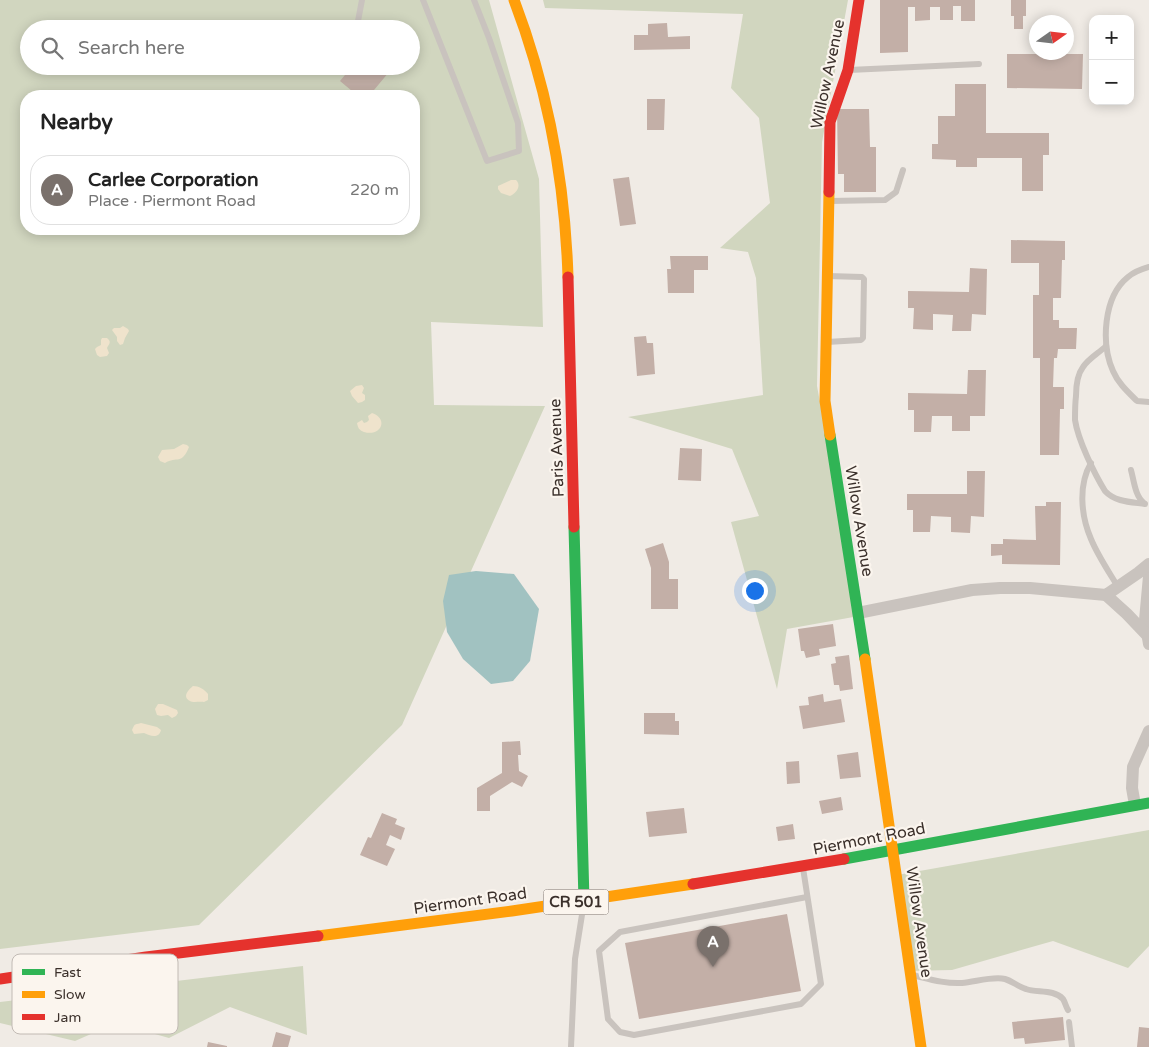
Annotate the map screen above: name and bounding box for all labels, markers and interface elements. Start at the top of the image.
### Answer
north arrow [1029,15,1074,60]
map controls [1089,15,1134,105]
button: + [1089,15,1134,60]
street label: Willow Avenue [807,18,849,131]
search box [20,20,420,75]
icon: search [38,34,66,62]
text: Search here [78,37,185,59]
button: − [1089,60,1134,105]
text: Nearby [40,110,113,135]
text: Carlee Corporation [88,169,258,191]
text: A [51,180,63,200]
text: 220 m [350,180,399,200]
text: Place · Piermont Road [88,191,256,211]
street label: Paris Avenue [545,398,569,498]
street label: Willow Avenue [840,464,878,578]
your location [742,578,768,604]
street label: Piermont Road [811,818,927,860]
street label: Willow Avenue [901,865,937,979]
street label: Piermont Road [412,883,528,919]
road number: CR 501 [544,890,608,914]
pin: A [697,926,729,967]
legend [12,954,178,1034]
text: Fast [54,964,82,981]
text: Slow [54,986,86,1003]
text: Jam [54,1009,81,1026]

